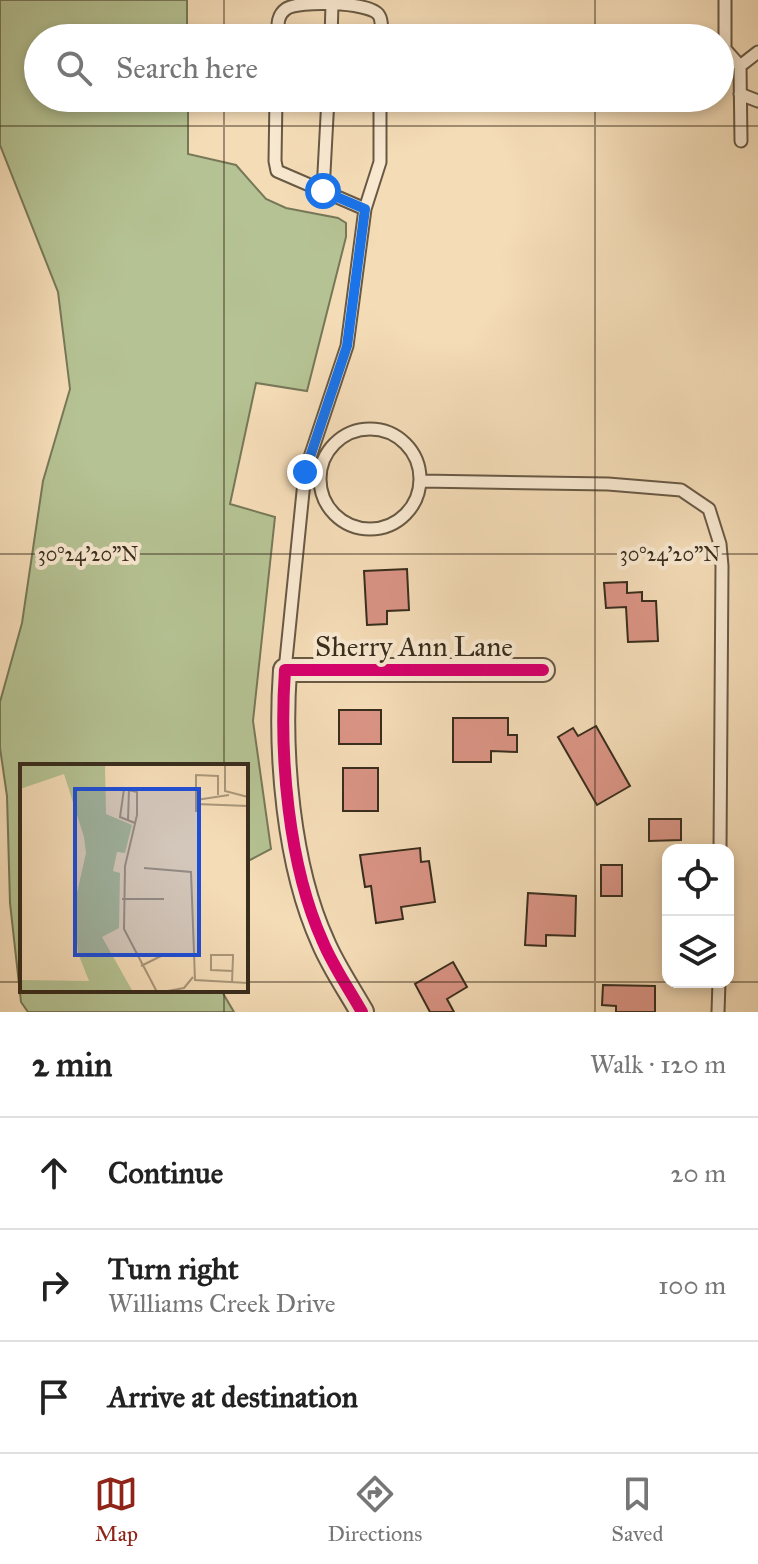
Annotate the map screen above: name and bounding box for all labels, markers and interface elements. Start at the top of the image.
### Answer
search box [24,24,734,112]
icon: search [52,46,96,90]
text: Search here [116,50,258,86]
route start [305,173,341,209]
route end [287,454,323,490]
text: 30°24'20"N [38,542,138,566]
text: 30°24'20"N [620,542,720,566]
street label: Sherry Ann Lane [315,629,513,664]
inset map [20,764,248,992]
map controls [662,844,734,988]
button: locate [662,844,734,916]
button: layers [662,916,734,988]
text: 2 min [32,1044,112,1085]
text: Walk · 120 m [590,1048,726,1080]
icon: ahead [32,1151,76,1195]
text: Continue [108,1155,223,1191]
text: 20 m [671,1157,726,1189]
text: Turn right [108,1251,239,1287]
icon: right [32,1263,76,1307]
text: 100 m [658,1269,726,1301]
text: Williams Creek Drive [108,1287,336,1319]
icon: arrive [32,1375,76,1419]
text: Arrive at destination [108,1379,358,1415]
tab: Map [94,1472,138,1547]
tab: Directions [327,1472,422,1547]
tab: Saved [611,1472,663,1547]

